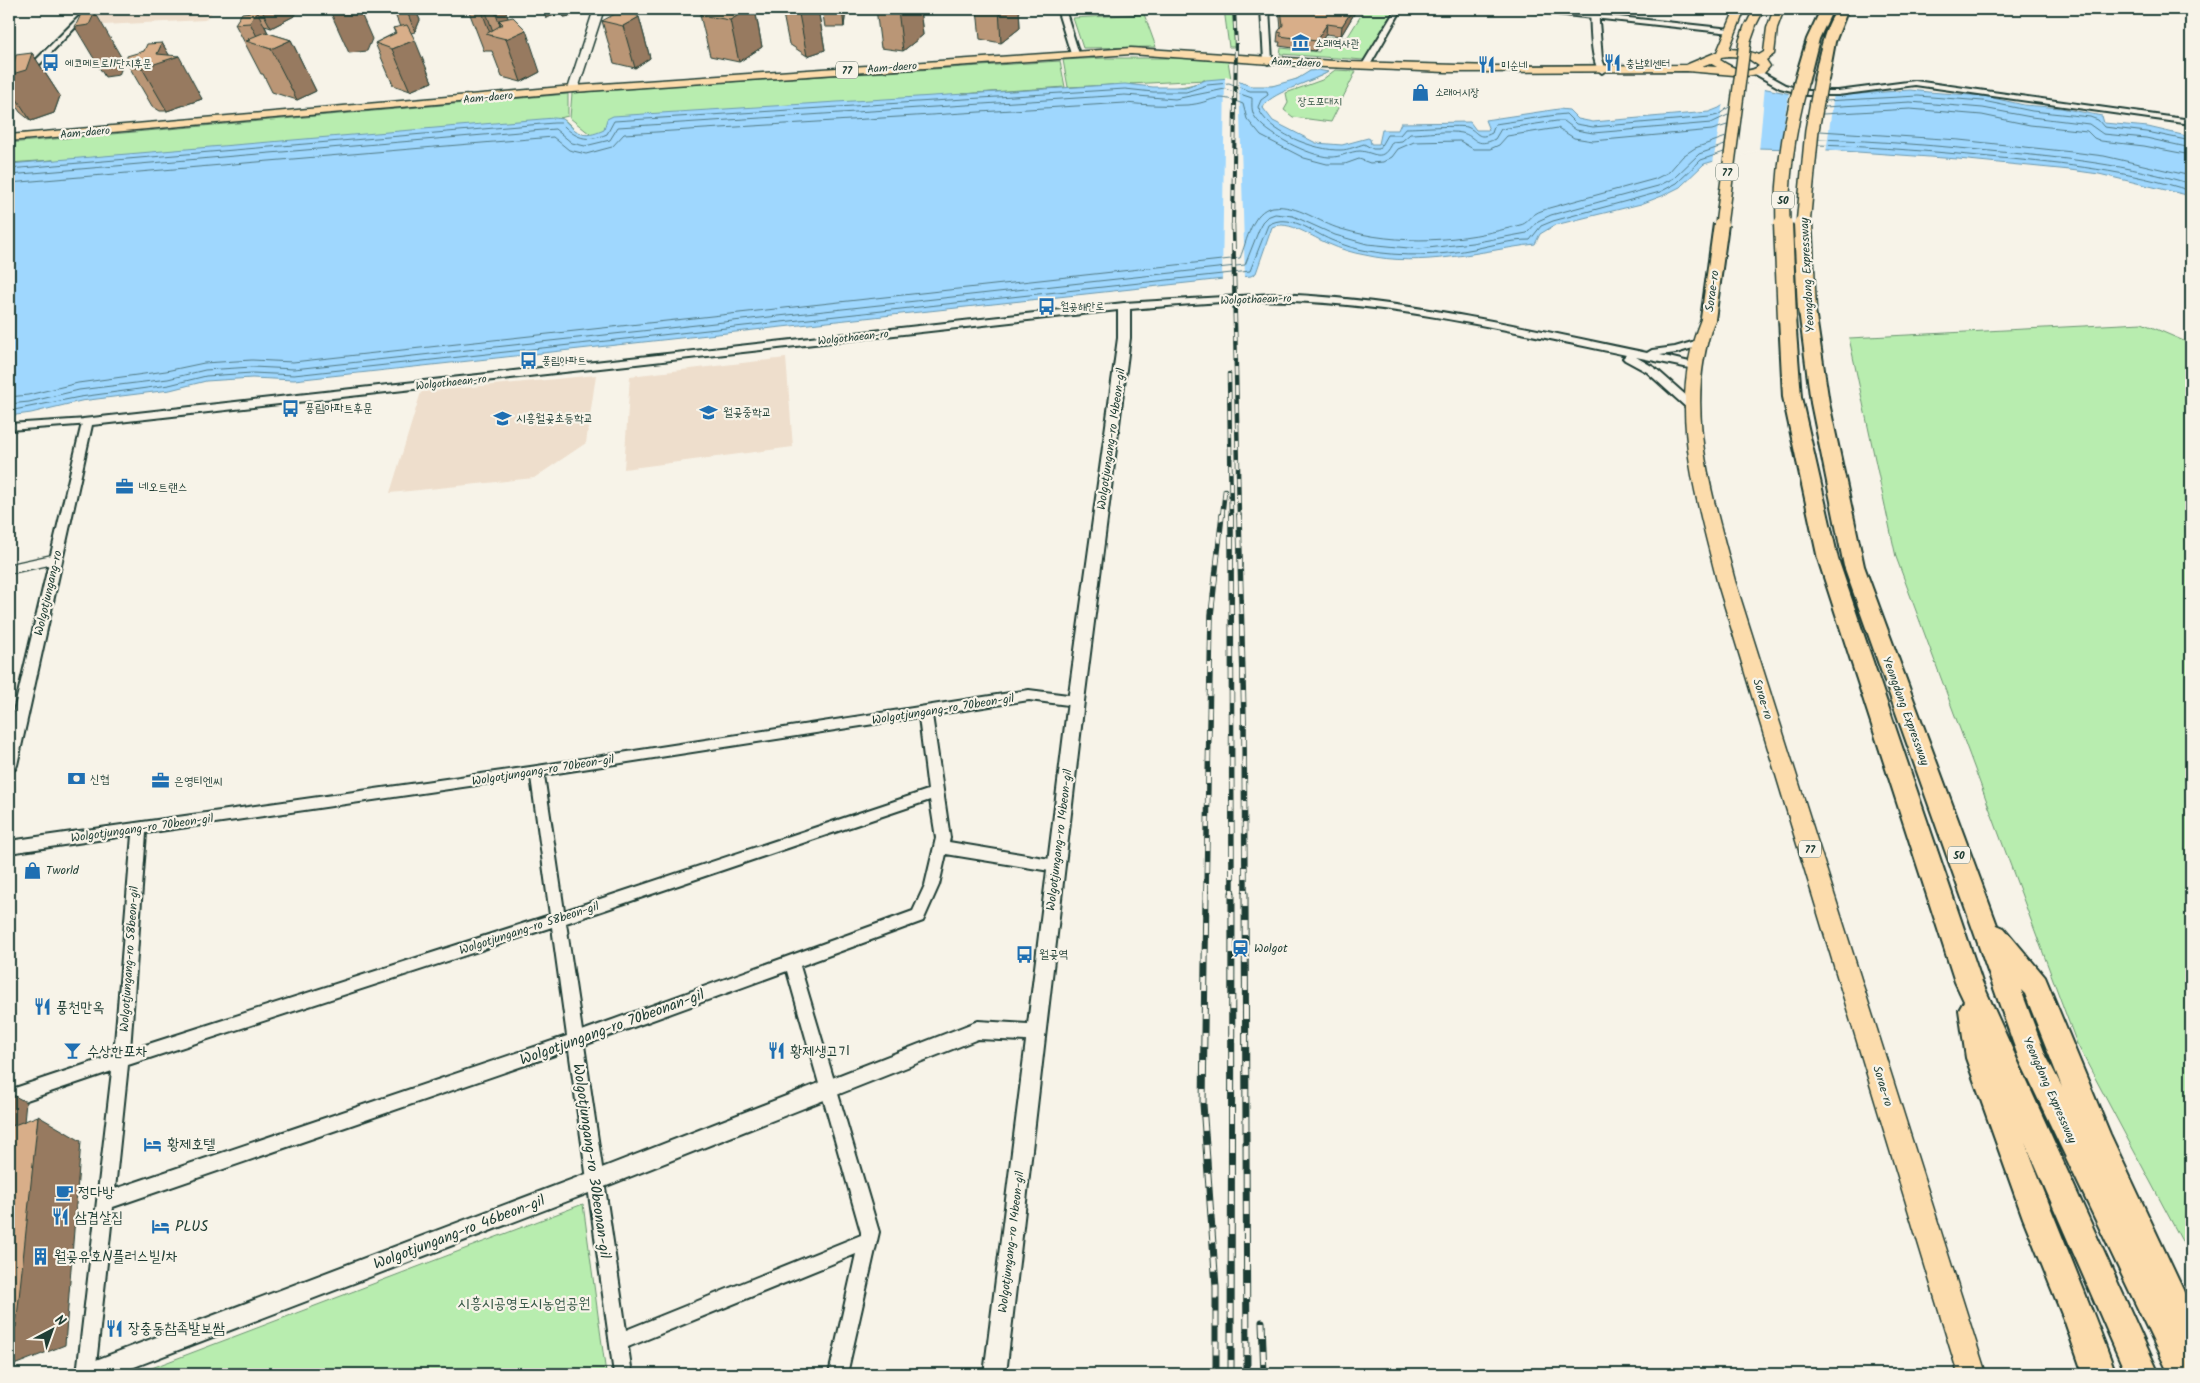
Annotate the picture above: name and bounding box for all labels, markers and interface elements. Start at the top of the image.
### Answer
museum icon: 소래역사관 [1291,33,1311,53]
place label: 소래역사관 [1315,35,1359,53]
bus stop icon: 에코메트로11단지후문 [41,53,61,73]
street label: Aam-daero [1271,53,1321,73]
restaurant icon: 충남회센터 [1602,53,1622,73]
place label: 에코메트로11단지후문 [65,55,152,73]
restaurant icon: 미순네 [1477,55,1497,75]
place label: 충남회센터 [1626,55,1670,73]
street label: Aam-daero [867,57,918,79]
place label: 미순네 [1501,57,1528,75]
road number: 77 [836,62,858,78]
shop icon: 소래어시장 [1411,82,1431,102]
place label: 소래어시장 [1435,84,1479,102]
street label: Aam-daero [462,87,514,109]
park label: 장도포대지 [1298,93,1342,111]
street label: Aam-daero [59,122,111,144]
road number: 77 [1716,163,1738,180]
road number: 50 [1772,192,1794,208]
street label: Yeongdong Expressway [1795,217,1820,333]
street label: Sorae-ro [1700,269,1725,313]
street label: Wolgothaean-ro [1220,290,1292,310]
bus stop icon: 월곶해안로 [1036,296,1056,316]
place label: 월곶해안로 [1060,298,1104,316]
street label: Wolgothaean-ro [817,325,890,351]
bus stop icon: 풍림아파트 [518,350,538,370]
place label: 풍림아파트 [542,352,586,370]
street label: Wolgotjungang-ro 14beon-gil [1092,367,1131,511]
street label: Wolgothaean-ro [415,370,488,396]
bus stop icon: 풍림아파트후문 [281,398,301,418]
place label: 풍림아파트후문 [305,399,373,418]
school or university icon: 월곶중학교 [699,402,719,422]
place label: 월곶중학교 [723,403,771,422]
school or university icon: 시흥월곶초등학교 [492,408,512,428]
place label: 시흥월곶초등학교 [516,409,593,428]
office icon: 네오트랜스 [115,477,135,497]
place label: 네오트랜스 [139,478,187,497]
street label: Wolgotjungang-ro [29,549,68,638]
street label: Yeongdong Expressway [1877,654,1934,769]
street label: Sorae-ro [1747,676,1778,722]
street label: Wolgotjungang-ro 70beon-gil [870,689,1016,730]
street label: Wolgotjungang-ro 70beon-gil [470,750,616,791]
street label: Wolgotjungang-ro 14beon-gil [1041,768,1078,912]
bank icon: 신협 [66,769,86,789]
place label: 신협 [90,770,109,789]
office icon: 은영티엔씨 [150,771,170,791]
place label: 은영티엔씨 [174,772,222,791]
street label: Wolgotjungang-ro 70beon-gil [69,809,215,848]
road number: 77 [1799,841,1821,858]
road number: 50 [1948,846,1970,864]
shop icon: Tworld [22,860,42,880]
place label: Tworld [46,861,80,880]
street label: Wolgotjungang-ro 58beon-gil [115,885,144,1033]
street label: Wolgotjungang-ro 58beon-gil [457,897,602,960]
station icon: Wolgot [1230,938,1250,958]
place label: Wolgot [1254,939,1288,958]
bus stop icon: 월곶역 [1015,944,1035,964]
place label: 월곶역 [1039,945,1068,964]
street label: Wolgotjungang-ro 70beonan-gil [517,983,708,1073]
place label: 풍천만옥 [56,996,104,1020]
restaurant icon: 풍천만옥 [32,997,52,1017]
street label: Yeongdong Expressway [2017,1034,2082,1147]
place label: 수상한포차 [87,1040,147,1064]
place label: 황제생고기 [790,1040,850,1064]
bar icon: 수상한포차 [63,1041,83,1061]
restaurant icon: 황제생고기 [766,1041,786,1061]
street label: Wolgotjungang-ro 30beonan-gil [565,1062,617,1260]
street label: Sorae-ro [1867,1063,1898,1109]
place label: 황제호텔 [167,1133,215,1157]
hotel icon: 황제호텔 [143,1134,163,1154]
street label: Wolgotjungang-ro 14beon-gil [993,1170,1030,1314]
place label: 정다방 [78,1181,115,1205]
cafe icon: 정다방 [54,1182,74,1202]
street label: Wolgotjungang-ro 46beon-gil [370,1189,549,1277]
place label: 삼겹살집 [75,1206,123,1230]
restaurant icon: 삼겹살집 [51,1207,71,1227]
place label: PLUS [175,1215,208,1239]
hotel icon: PLUS [151,1216,171,1236]
place label: 월곶유호N플러스빌1차 [54,1245,178,1269]
building icon: 월곶유호N플러스빌1차 [30,1246,50,1266]
park label: 시흥시공영도시농업공원 [458,1292,590,1316]
north arrow [28,1306,78,1356]
text: N [49,1310,71,1332]
place label: 장충동참족발보쌈 [128,1317,225,1341]
restaurant icon: 장충동참족발보쌈 [104,1318,124,1338]

